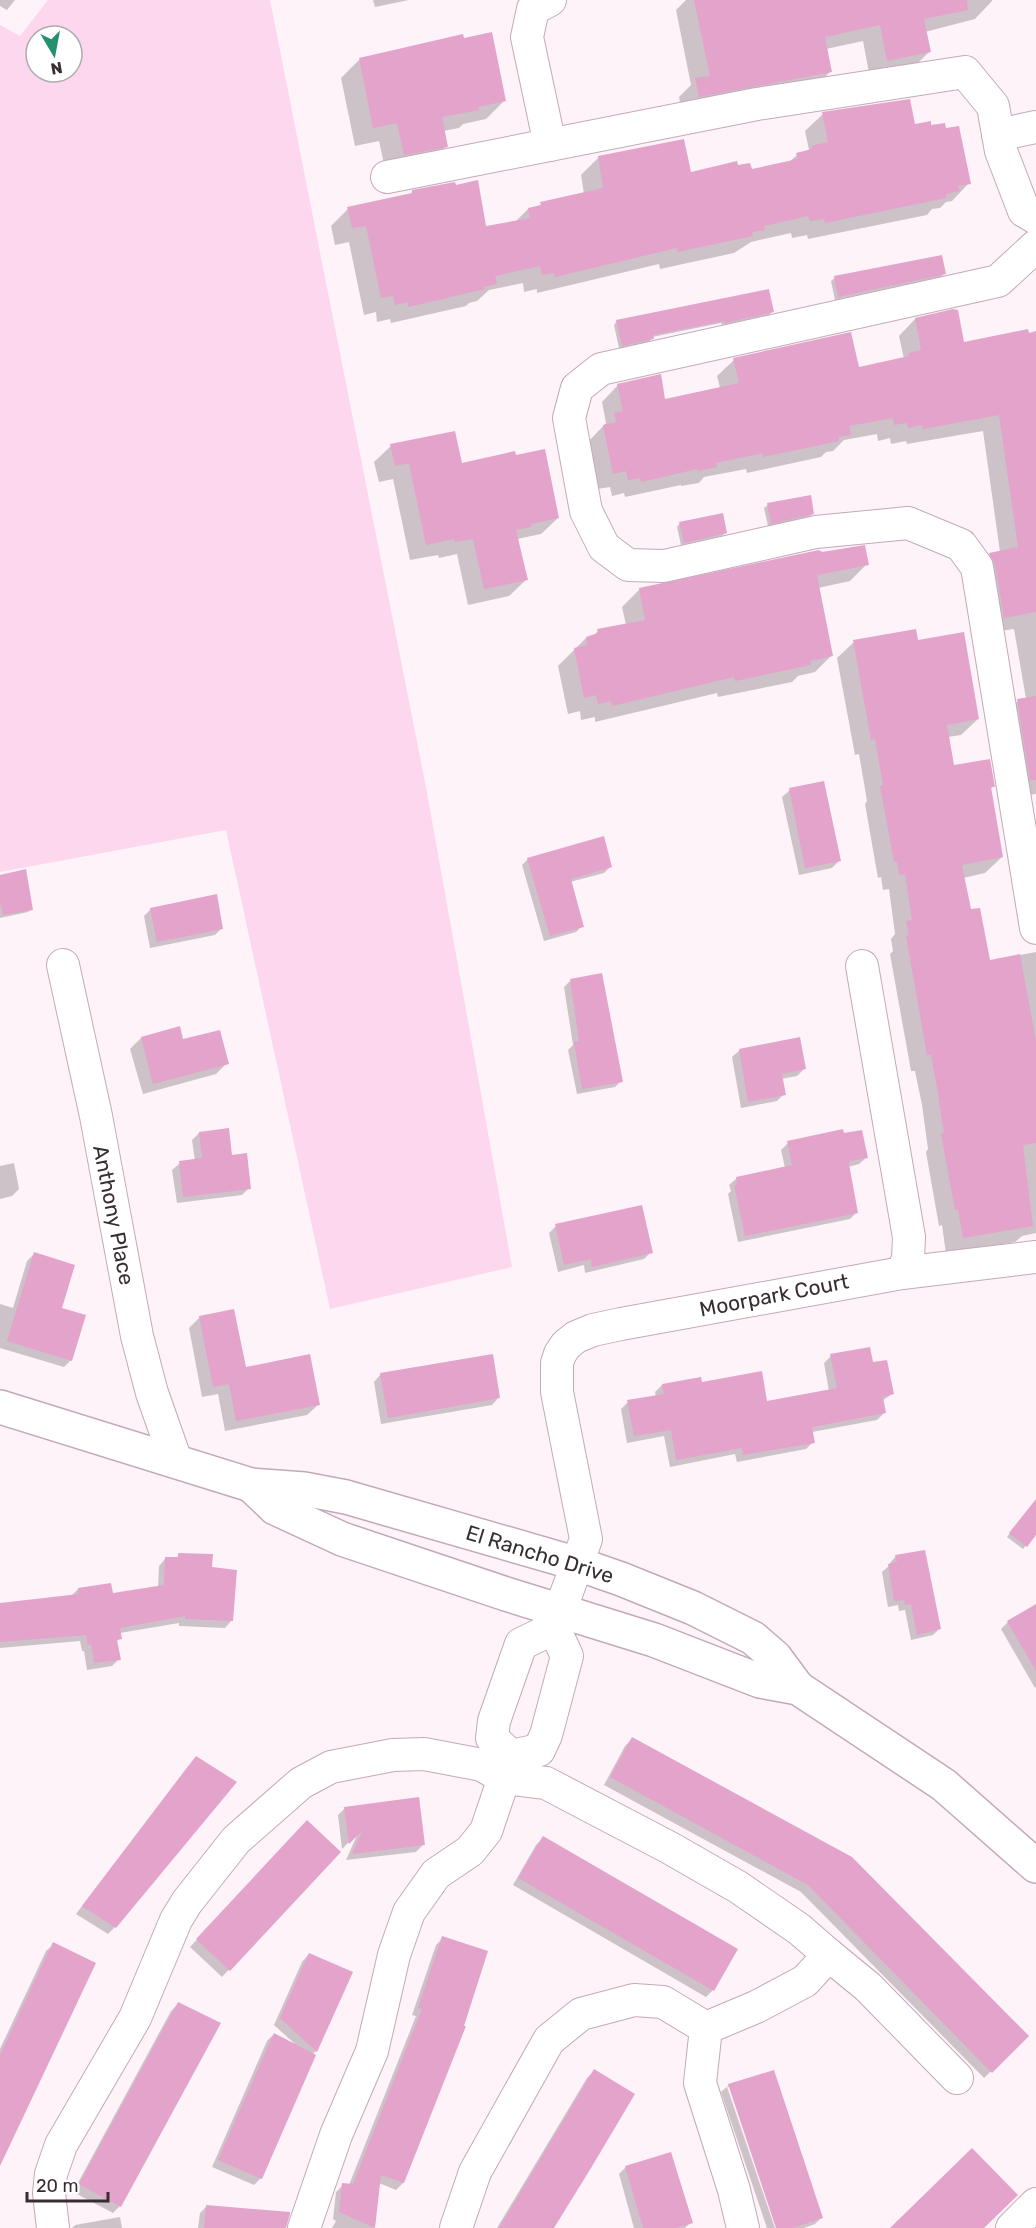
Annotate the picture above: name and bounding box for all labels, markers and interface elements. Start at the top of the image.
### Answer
north arrow [24,24,84,84]
text: N [49,58,64,79]
street label: Anthony Place [88,1143,140,1287]
street label: Moorpark Court [697,1268,851,1322]
street label: El Rancho Drive [463,1520,617,1588]
scale bar [27,2165,108,2203]
text: 20 m [36,2175,78,2197]

